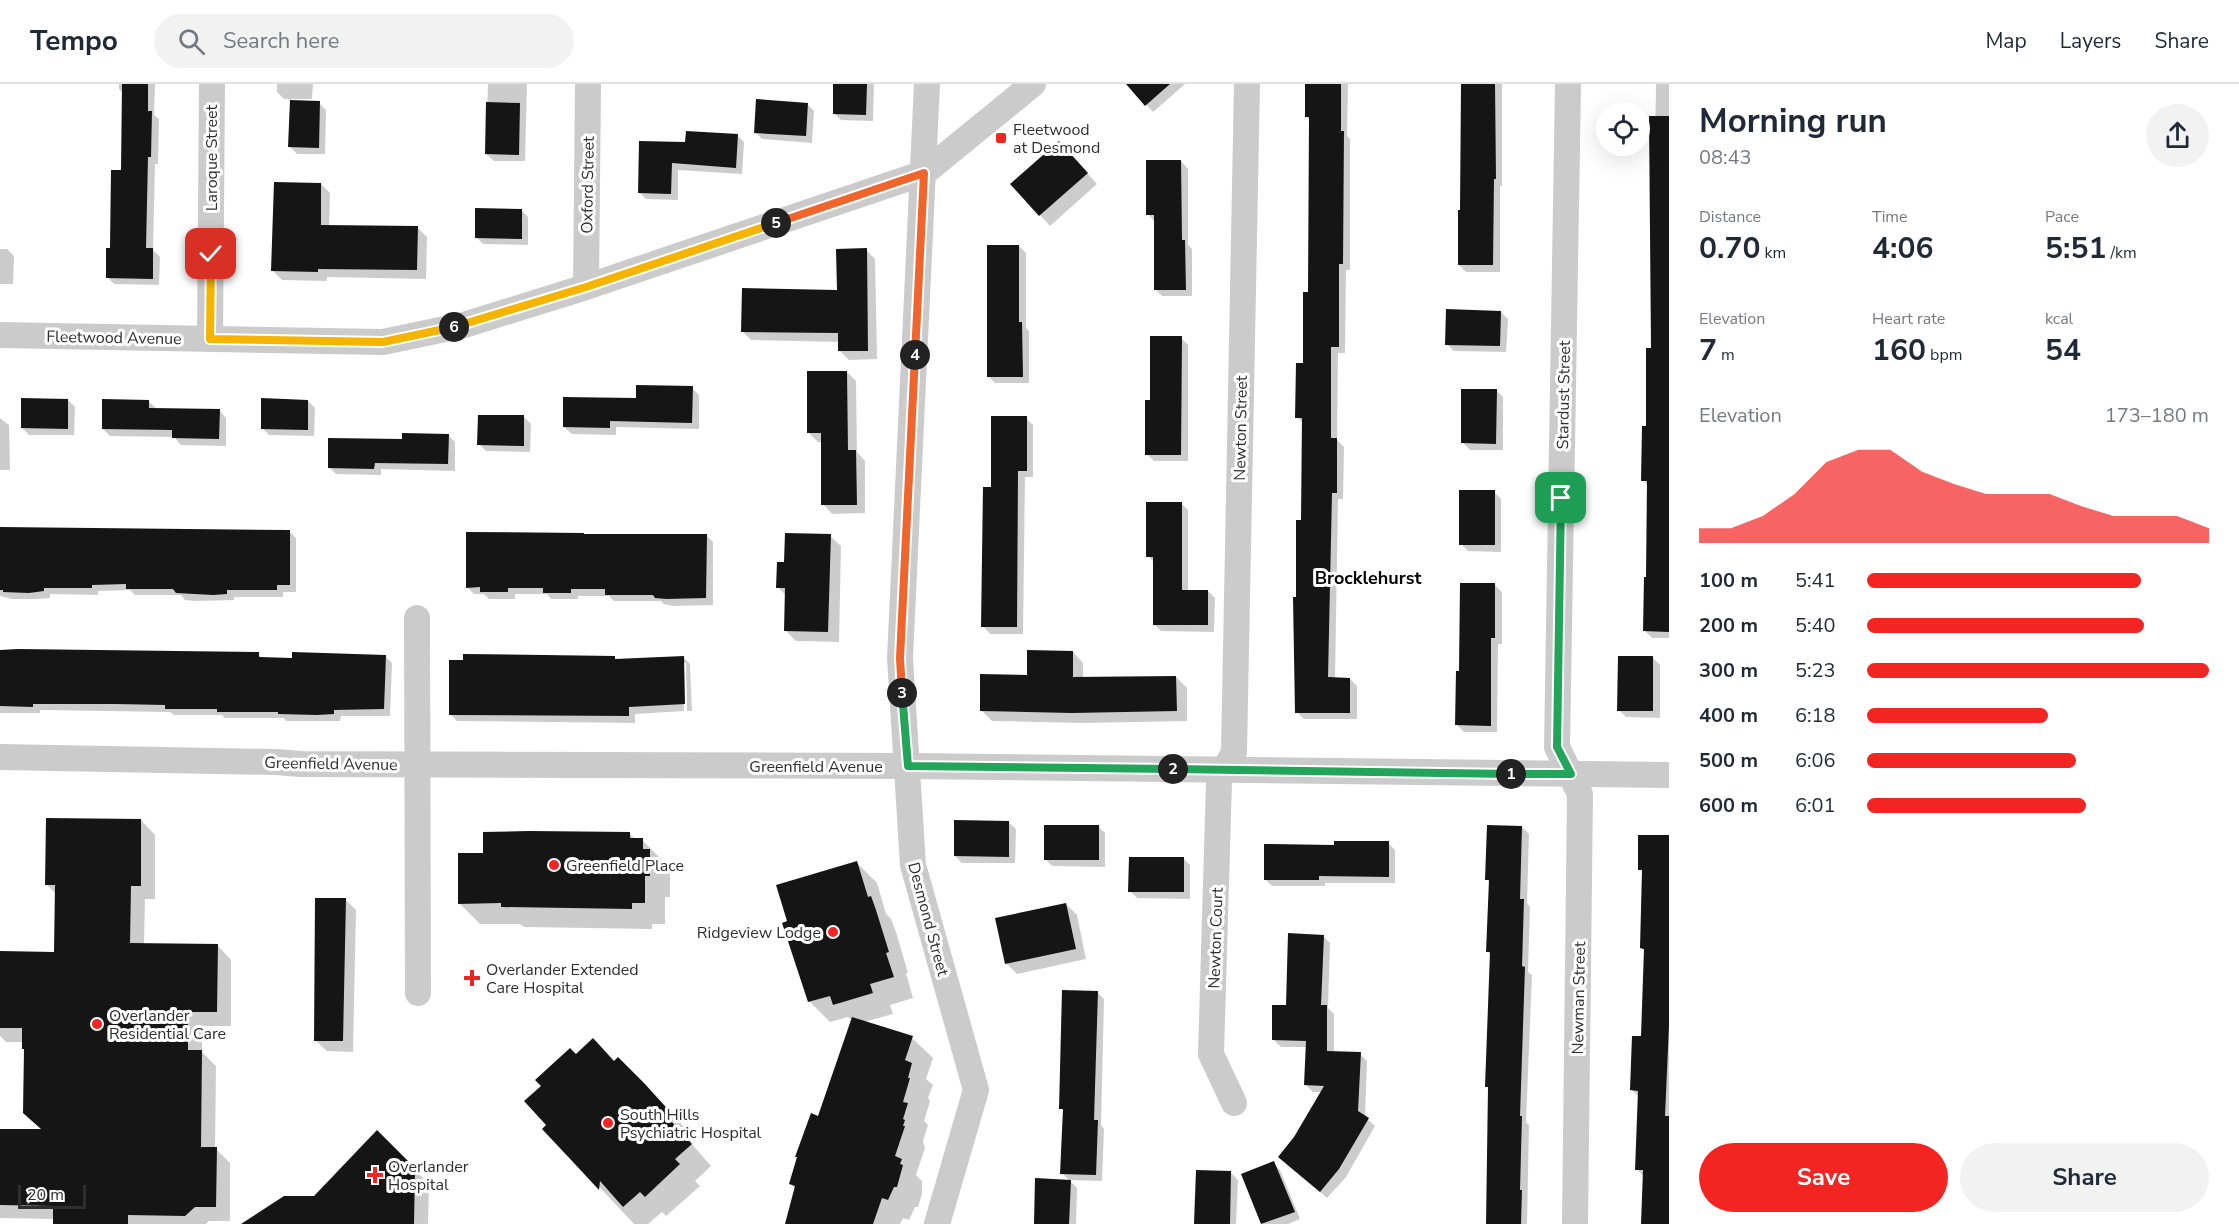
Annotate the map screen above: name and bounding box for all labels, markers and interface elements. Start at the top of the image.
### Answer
search box [154,14,574,68]
text: Tempo [30,22,118,60]
icon: search [175,25,208,58]
text: Search here [223,26,339,56]
text: Map [1985,27,2027,55]
text: Layers [2060,27,2121,55]
text: Share [2154,27,2209,55]
text: Morning run [1699,99,1887,144]
map controls [1596,102,1650,156]
button: locate [1596,102,1650,156]
street label: Laroque Street [201,104,223,211]
button: share [2146,104,2209,167]
place label: Fleetwood at Desmond [1013,119,1100,159]
marker: Fleetwood at Desmond [994,131,1008,145]
street label: Oxford Street [576,136,600,234]
text: 08:43 [1699,144,1752,171]
text: Distance [1699,206,1761,228]
text: Time [1872,206,1908,228]
text: Pace [2045,206,2079,228]
pin: 5 [761,208,791,238]
text: 5 [771,212,781,234]
pin [185,228,236,279]
text: 0.70 [1699,228,1760,269]
text: 4:06 [1872,228,1933,269]
text: 5:51 [2045,228,2106,269]
icon: check [194,237,227,270]
text: km [1760,242,1786,264]
text: /km [2106,242,2137,264]
text: Elevation [1699,308,1765,330]
text: Heart rate [1872,308,1945,330]
text: kcal [2045,308,2073,330]
pin: 6 [439,312,469,342]
text: 6 [449,316,459,338]
street label: Fleetwood Avenue [46,326,182,350]
text: 7 [1699,330,1717,371]
text: 160 [1872,330,1926,371]
text: 54 [2045,330,2081,371]
pin: 4 [900,340,930,370]
street label: Stardust Street [1552,340,1576,450]
text: 4 [910,344,920,366]
text: m [1717,344,1735,366]
text: bpm [1926,344,1962,366]
street label: Newton Street [1229,375,1253,481]
text: Elevation [1699,402,1782,429]
text: 173–180 m [2105,402,2209,429]
pin [1535,472,1586,523]
icon: arrive [1544,481,1577,514]
district label: Brocklehurst [1315,566,1421,590]
text: 100 m [1699,567,1758,594]
text: 5:41 [1795,567,1836,594]
text: 200 m [1699,612,1758,639]
text: 5:40 [1795,612,1836,639]
text: 300 m [1699,657,1758,684]
text: 5:23 [1795,657,1836,684]
pin: 3 [887,678,917,708]
text: 3 [897,682,907,704]
text: 400 m [1699,702,1758,729]
text: 6:18 [1795,702,1836,729]
text: 500 m [1699,747,1758,774]
text: 6:06 [1795,747,1836,774]
street label: Greenfield Avenue [264,752,398,776]
pin: 2 [1158,754,1188,784]
street label: Greenfield Avenue [749,756,883,778]
text: 2 [1168,758,1178,780]
pin: 1 [1496,759,1526,789]
text: 1 [1506,763,1516,785]
text: 600 m [1699,792,1758,819]
text: 6:01 [1795,792,1836,819]
place label: Greenfield Place [566,855,684,877]
marker: Greenfield Place [547,858,561,872]
street label: Desmond Street [902,860,954,979]
street label: Newton Court [1203,887,1229,989]
place label: Ridgeview Lodge [697,922,821,944]
marker: Ridgeview Lodge [826,925,840,939]
street label: Newman Street [1567,941,1591,1055]
place label: Overlander Extended Care Hospital [486,959,639,999]
marker: Overlander Extended Care Hospital [463,969,481,987]
place label: Overlander Residential Care [109,1005,226,1045]
marker: Overlander Residential Care [90,1017,104,1031]
place label: South Hills Psychiatric Hospital [620,1104,762,1144]
marker: South Hills Psychiatric Hospital [601,1116,615,1130]
button: Save [1699,1143,1948,1212]
button: Share [1960,1143,2209,1212]
place label: Overlander Hospital [388,1156,469,1196]
marker: Overlander Hospital [366,1166,384,1184]
scale bar [18,1182,86,1210]
text: 20 m [27,1184,64,1206]

